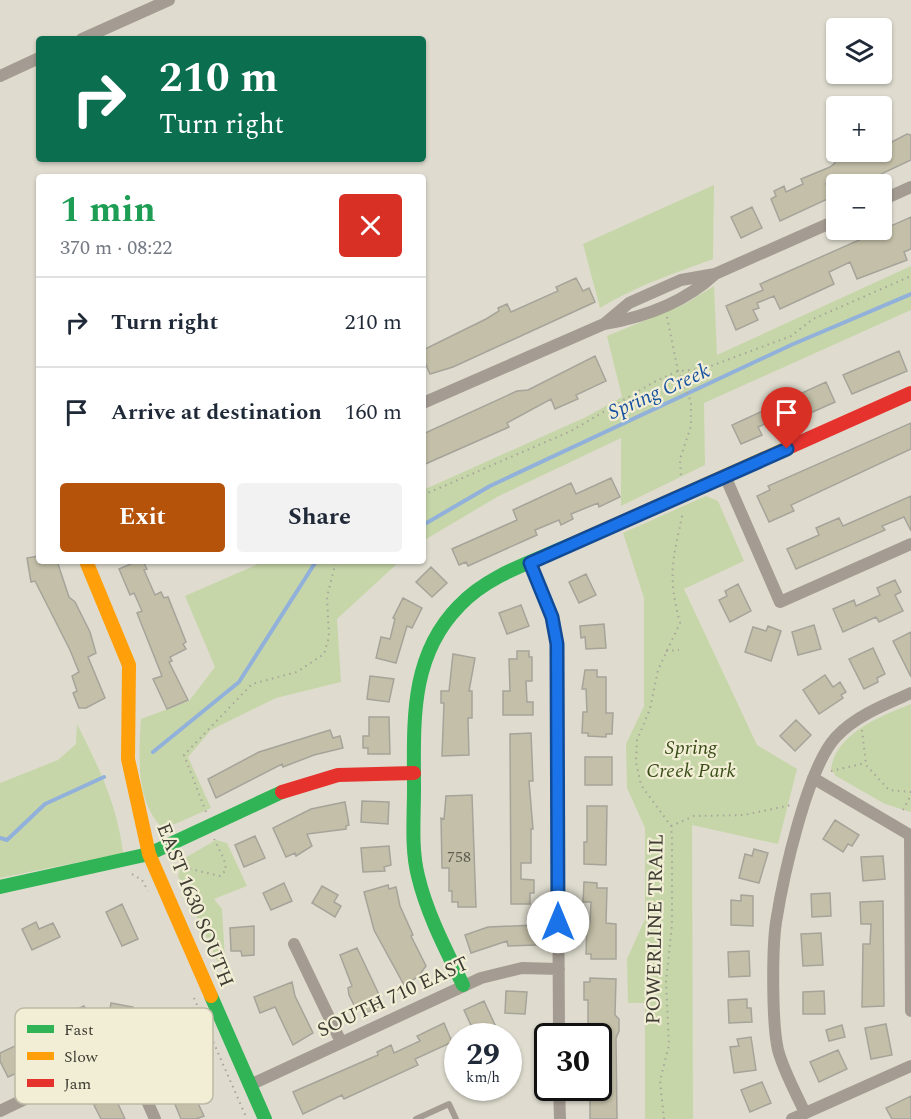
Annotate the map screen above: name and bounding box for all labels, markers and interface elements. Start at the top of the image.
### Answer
map controls [826,18,892,240]
button: layers [826,18,892,84]
text: 210 m [159,47,278,110]
icon: right [60,60,138,138]
button: + [826,96,892,162]
text: Turn right [159,104,284,146]
button: − [826,174,892,240]
text: 1 min [60,183,156,238]
button: close [339,194,402,257]
text: 370 m · 08:22 [60,233,172,263]
icon: right [60,306,93,339]
text: Turn right [111,306,218,339]
text: 210 m [345,306,402,339]
water label: Spring Creek [603,355,715,429]
pin [761,387,812,449]
icon: arrive [60,396,93,429]
text: Arrive at destination [111,396,322,429]
text: 160 m [345,396,402,429]
icon: arrive [770,396,803,429]
button: Exit [60,483,225,552]
button: Share [237,483,402,552]
park label: Spring Creek Park [646,733,737,786]
street label: EAST 1630 SOUTH [148,818,242,992]
street label: POWERLINE TRAIL [638,833,672,1025]
house number: 758 [447,845,471,869]
position arrow [526,890,590,954]
street label: SOUTH 710 EAST [312,949,474,1045]
legend [15,1008,213,1104]
text: Fast [64,1018,94,1042]
speed limit sign: 30 [534,1023,612,1101]
text: 29 [466,1032,500,1078]
text: Slow [64,1045,99,1069]
text: km/h [466,1066,500,1089]
text: Jam [64,1072,92,1096]

